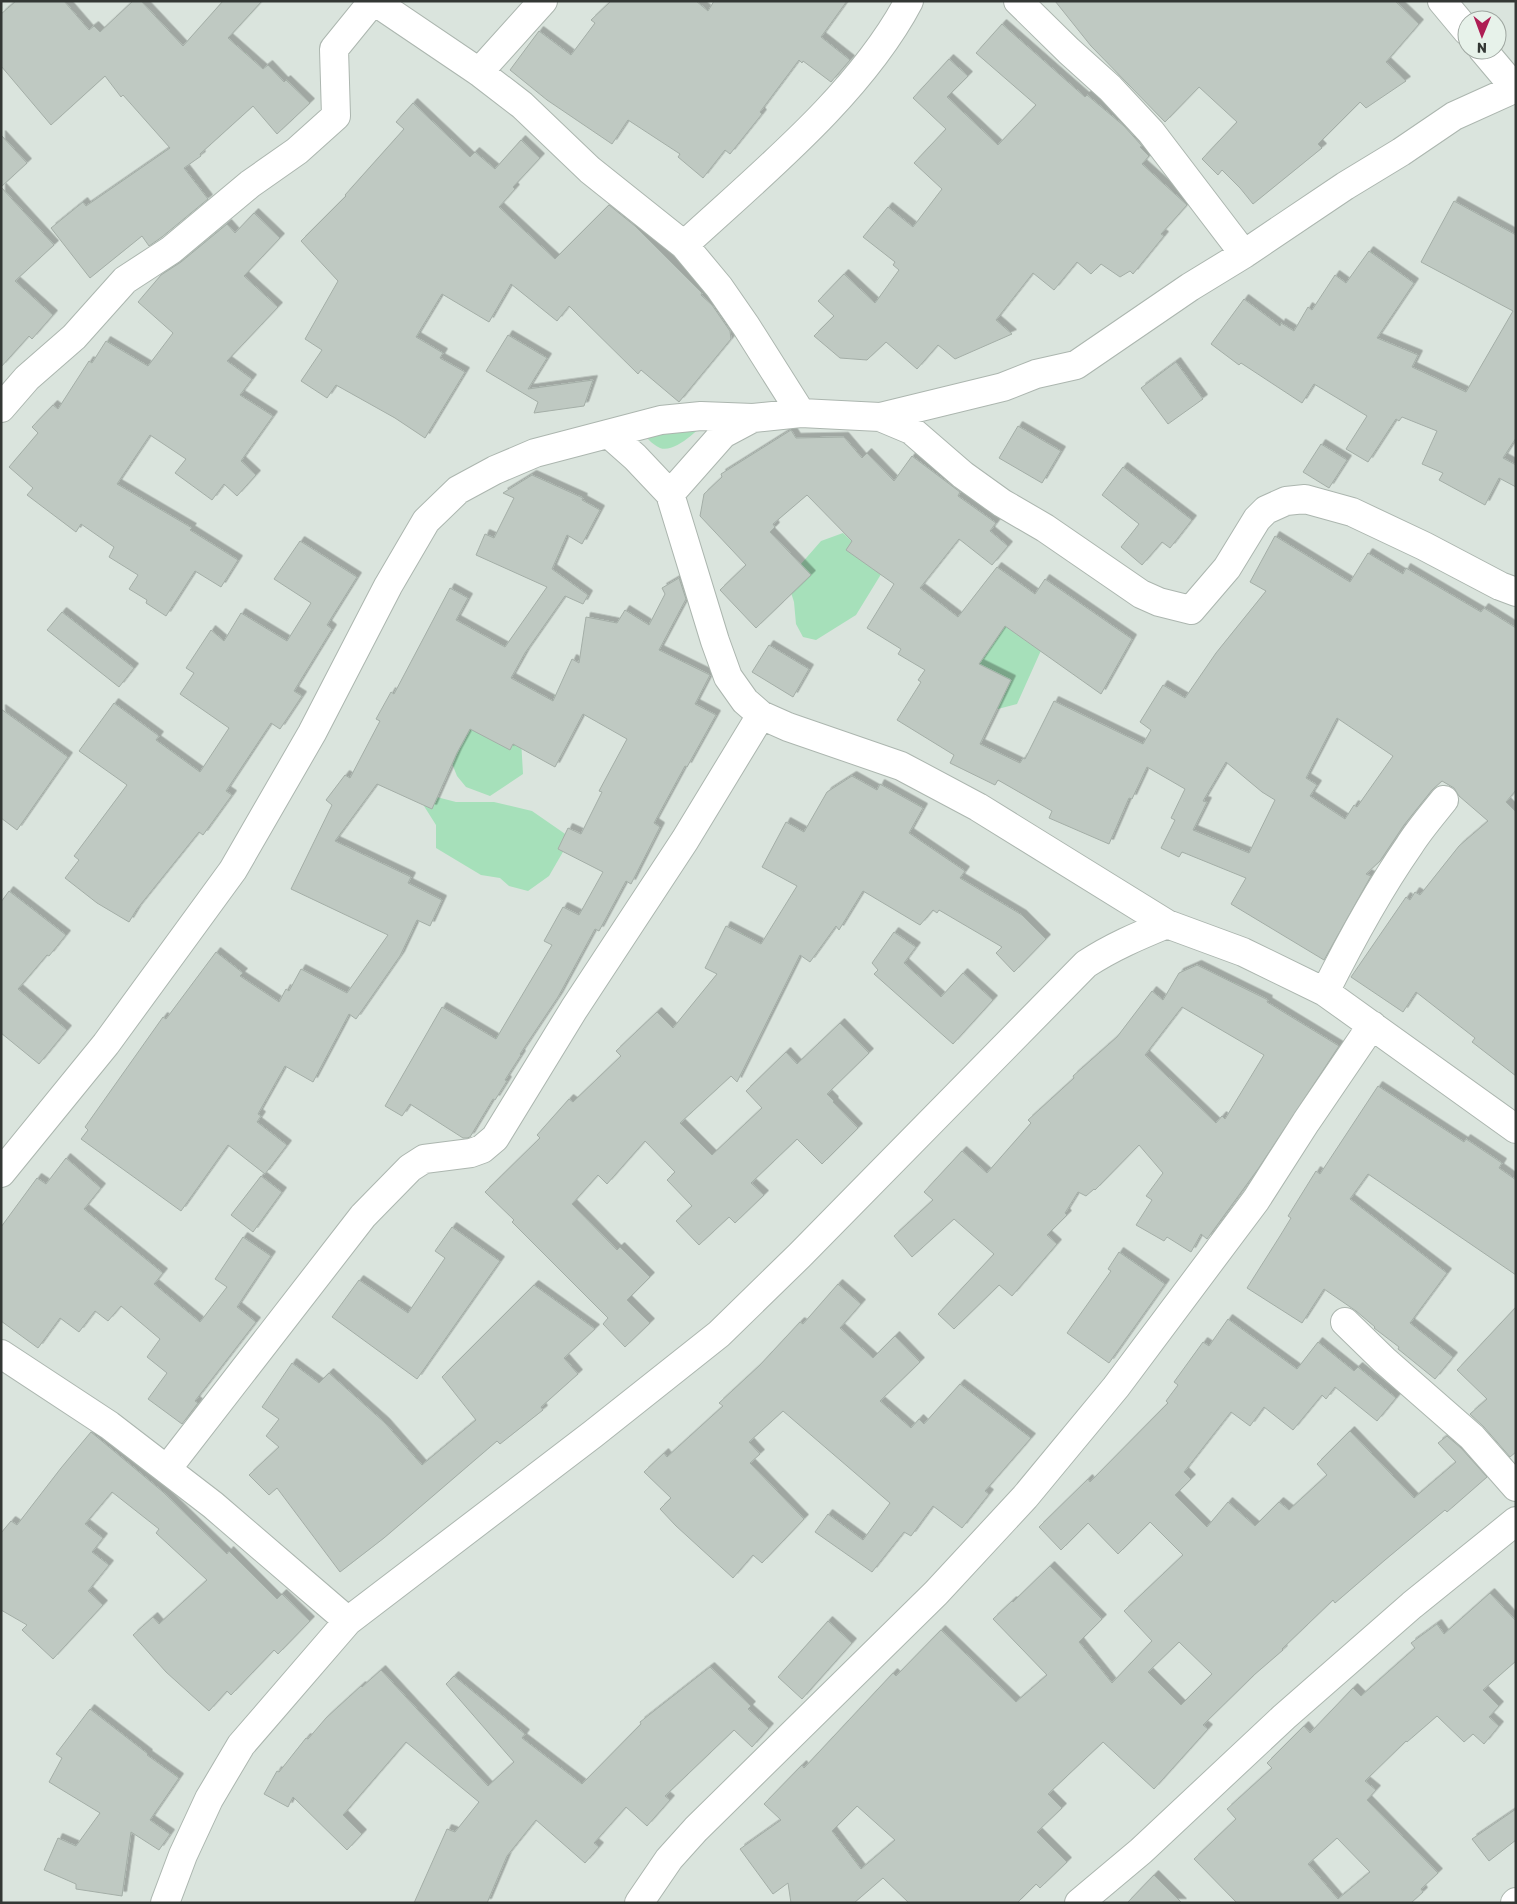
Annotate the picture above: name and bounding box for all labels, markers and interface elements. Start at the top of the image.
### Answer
north arrow [1457,10,1507,60]
text: N [1477,39,1487,56]

